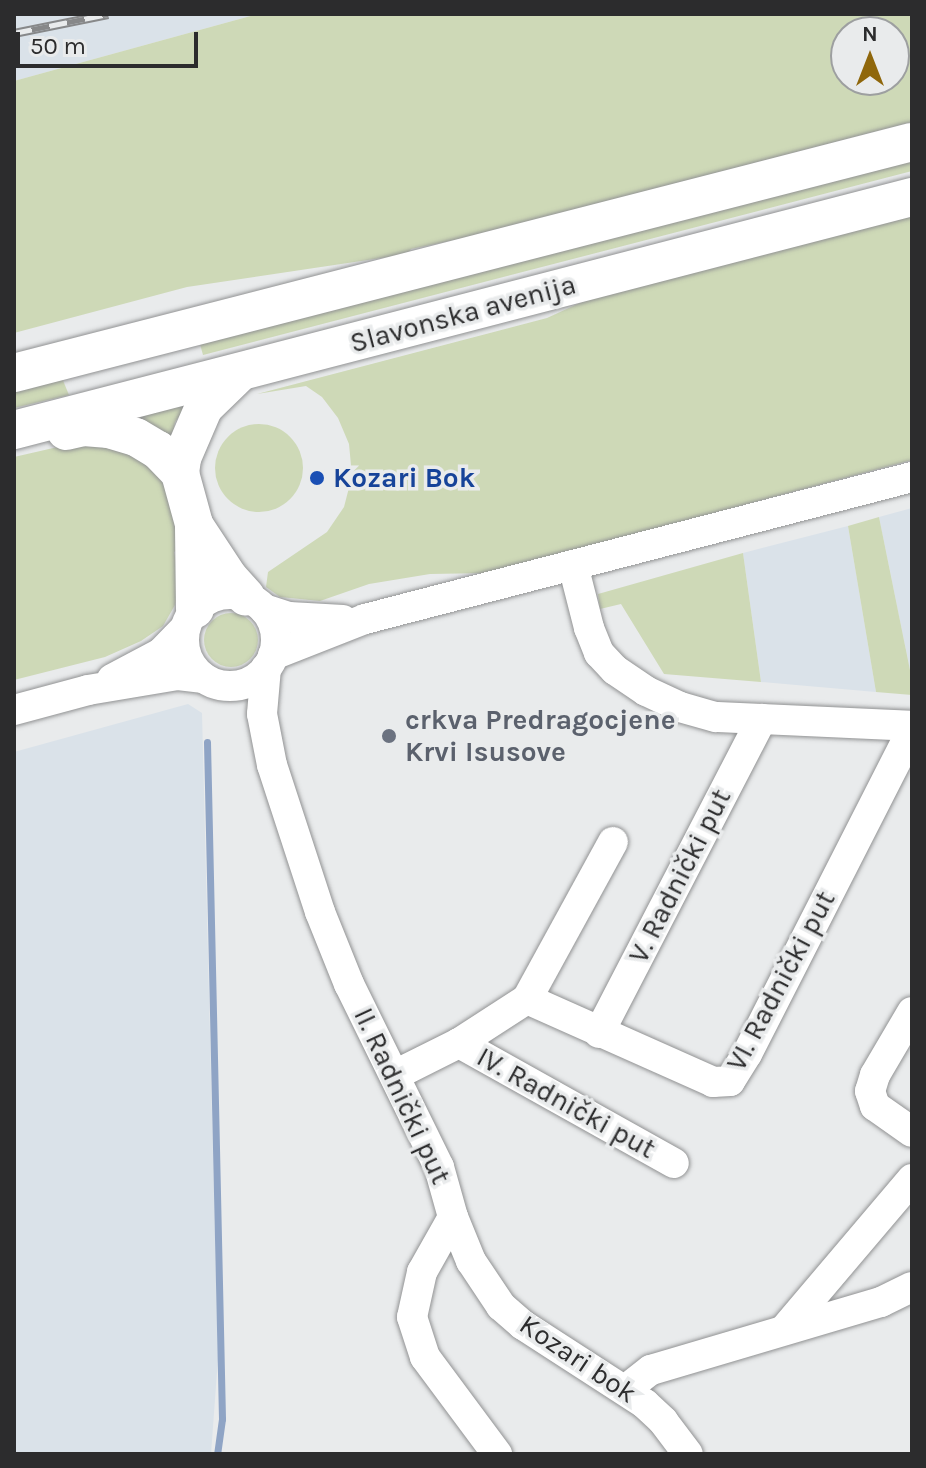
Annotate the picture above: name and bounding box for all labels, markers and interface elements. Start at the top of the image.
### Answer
scale bar [20,16,202,66]
north arrow [830,16,910,96]
text: N [862,21,878,47]
text: 50 m [30,32,86,60]
street label: Slavonska avenija [346,268,580,360]
place label: Kozari Bok [333,461,475,495]
marker: Kozari Bok [308,469,326,487]
place label: crkva Predragocjene Krvi Isusove [405,703,675,769]
marker: crkva Predragocjene Krvi Isusove [380,727,398,745]
street label: V. Radnički put [622,783,738,969]
street label: VI. Radnički put [720,885,842,1077]
street label: II. Radnički put [346,1002,458,1190]
street label: IV. Radnički put [471,1040,661,1166]
street label: Kozari bok [513,1308,643,1410]

